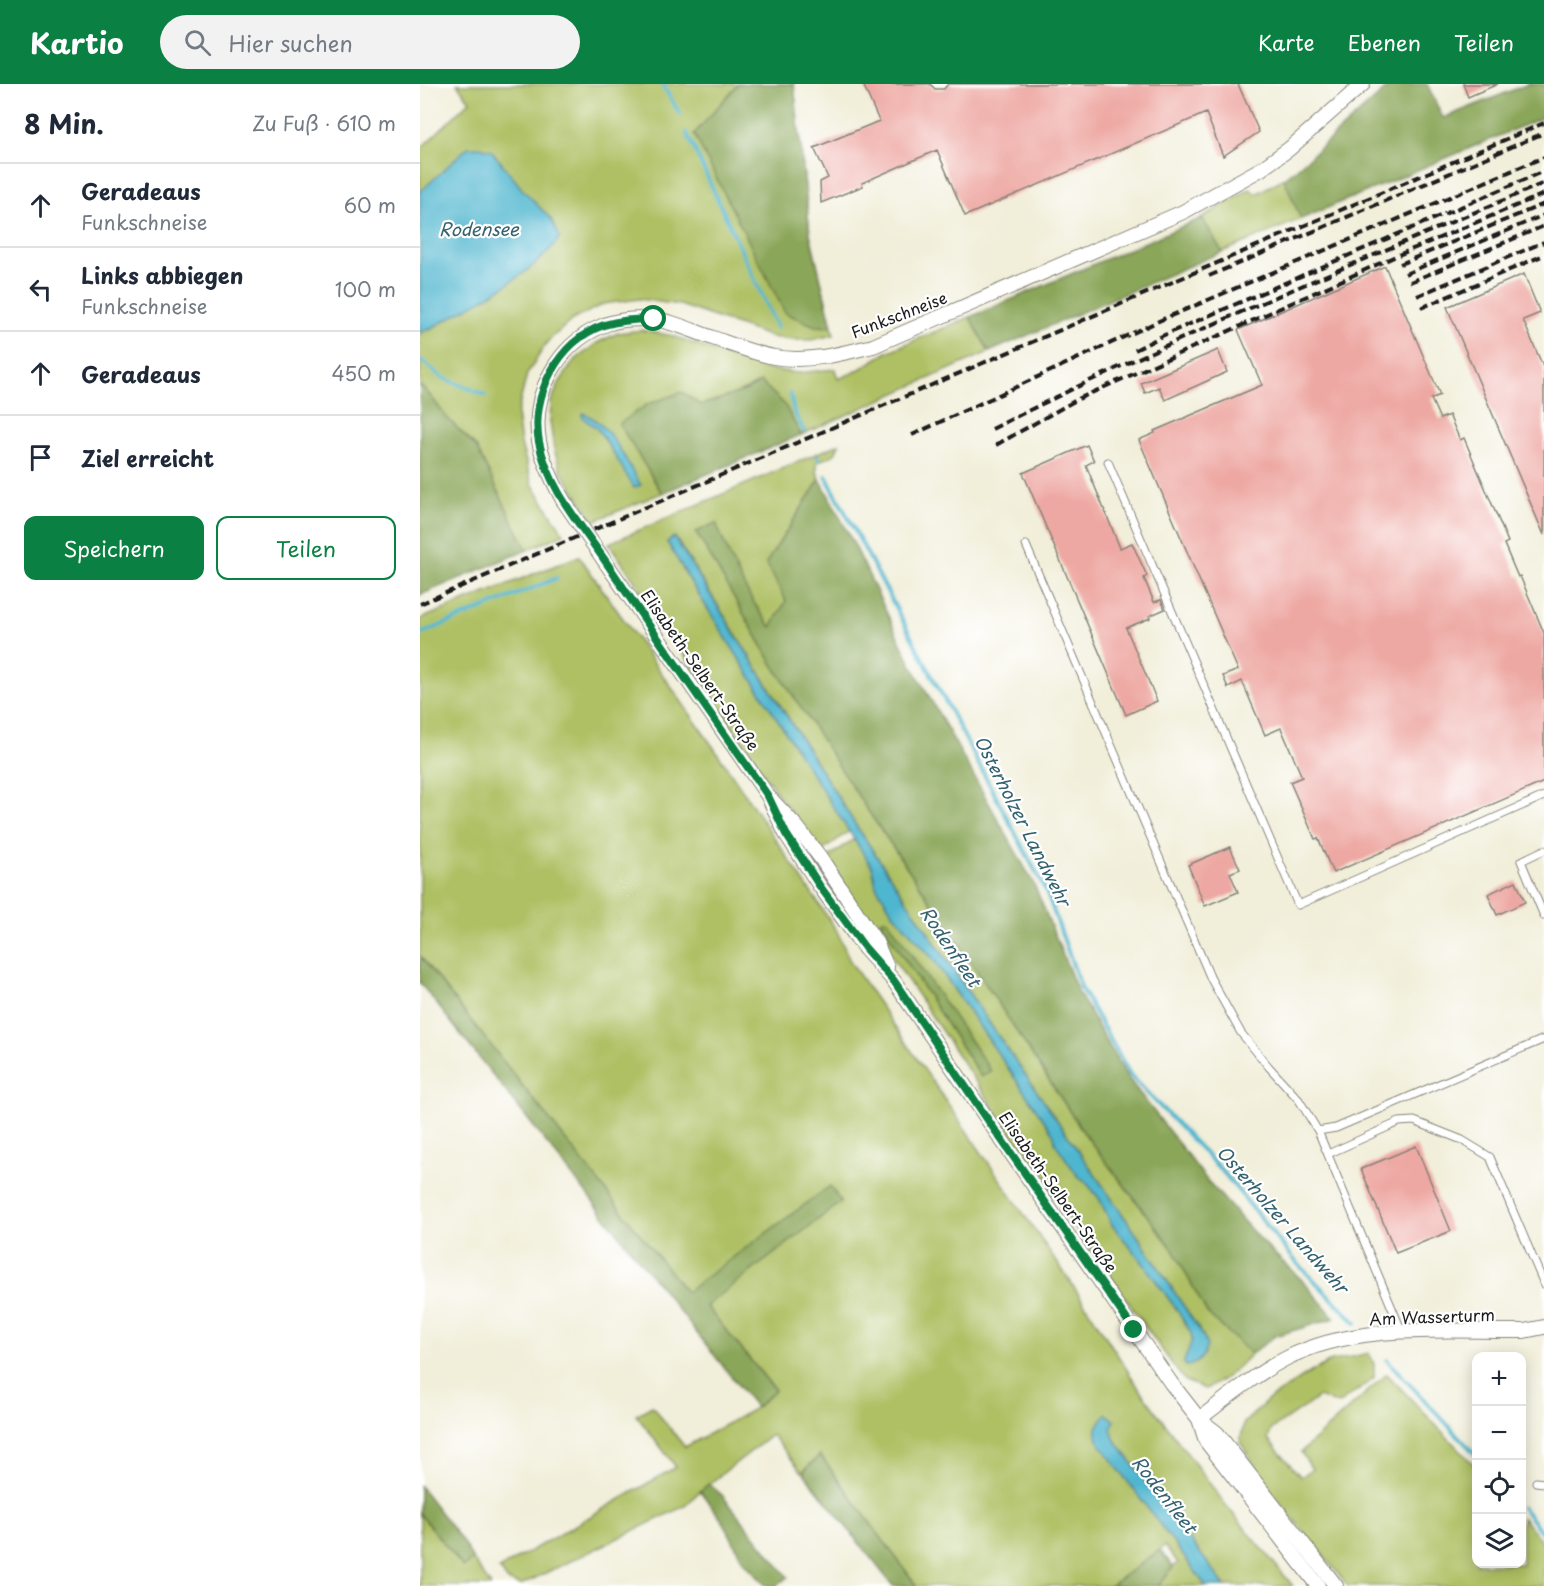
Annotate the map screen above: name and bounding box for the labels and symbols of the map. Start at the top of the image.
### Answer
water label: Rodensee [439,215,520,242]
street label: Funkschneise [847,285,950,343]
route start [640,305,666,331]
street label: Elisabeth-Selbert-Straße [636,584,766,755]
water label: Osterholzer Landwehr [968,730,1079,913]
water label: Rodenfleet [914,901,990,994]
street label: Elisabeth-Selbert-Straße [994,1106,1124,1277]
water label: Osterholzer Landwehr [1211,1139,1357,1301]
street label: Am Wasserturm [1369,1302,1495,1330]
route end [1120,1316,1146,1342]
water label: Rodenfleet [1126,1450,1206,1541]

